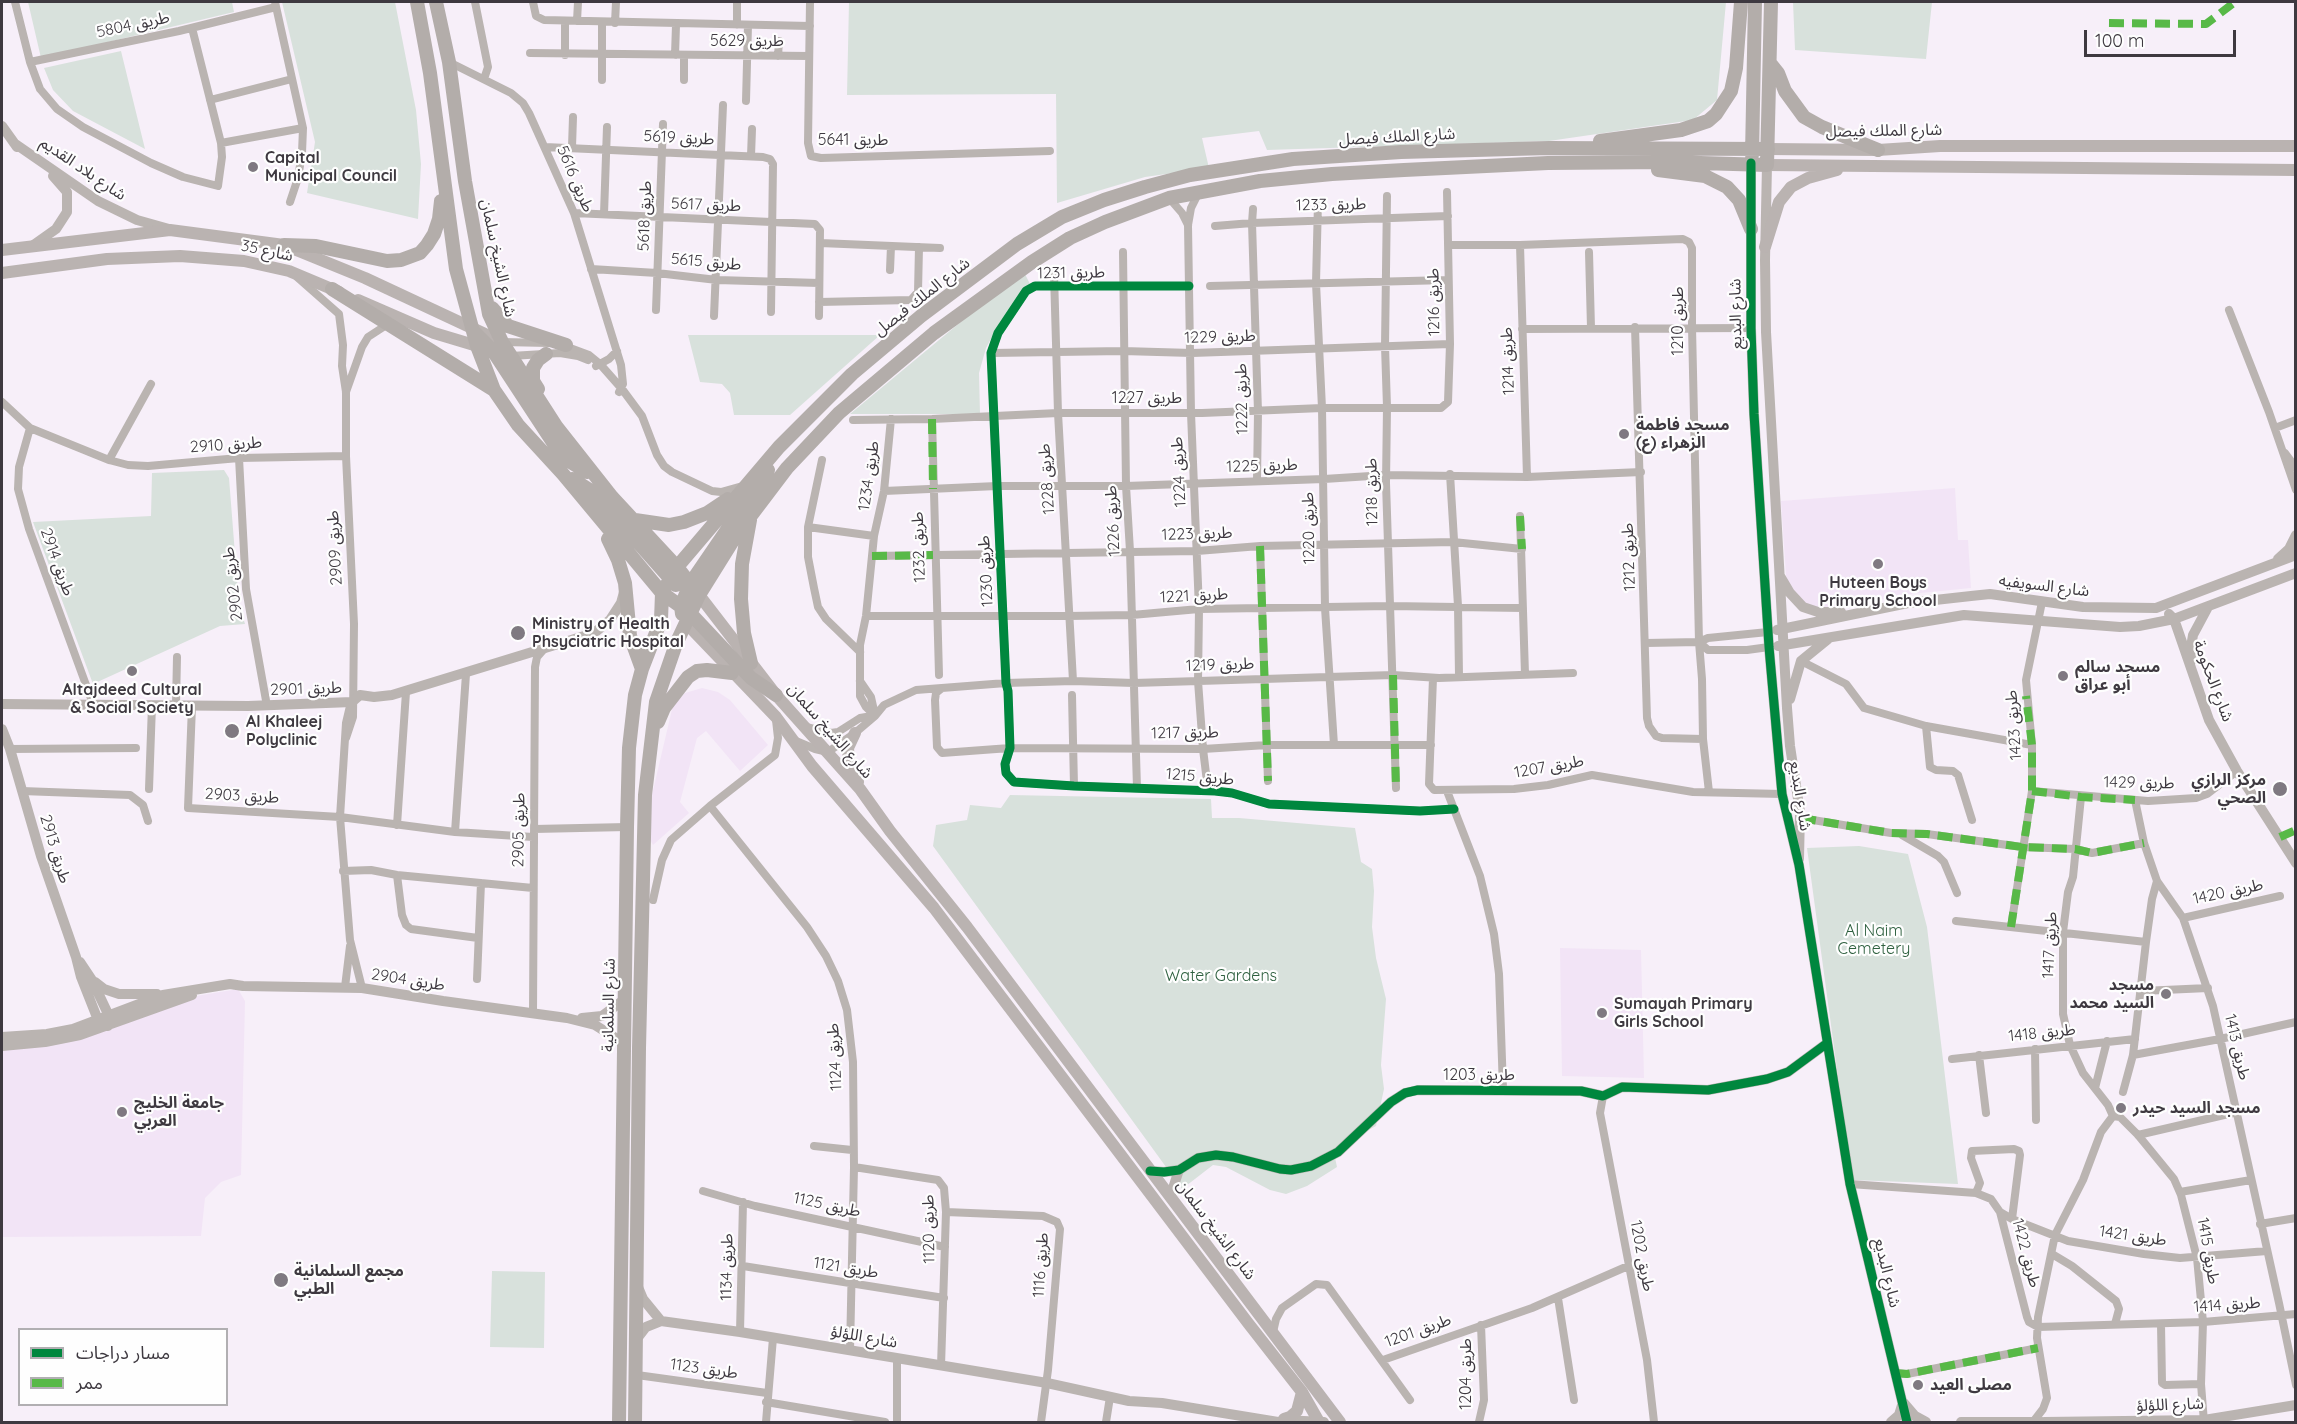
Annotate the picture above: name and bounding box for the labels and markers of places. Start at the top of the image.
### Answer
place label: Capital Municipal Council [265,148,397,186]
marker: Capital Municipal Council [246,160,260,174]
place label: مسجد فاطمة الزهراء (ع) [1636,415,1730,453]
marker: مسجد فاطمة الزهراء (ع) [1617,427,1631,441]
marker: Huteen Boys Primary School [1871,557,1885,571]
place label: Huteen Boys Primary School [1819,573,1937,611]
place label: Ministry of Health Phsyciatric Hospital [532,614,684,652]
marker: Ministry of Health Phsyciatric Hospital [509,624,527,642]
place label: مسجد سالم أبو عراق [2075,657,2160,695]
marker: Altajdeed Cultural & Social Society [125,664,139,678]
marker: مسجد سالم أبو عراق [2056,669,2070,683]
place label: Altajdeed Cultural & Social Society [62,680,202,718]
place label: Al Khaleej Polyclinic [246,712,322,750]
marker: Al Khaleej Polyclinic [223,722,241,740]
place label: مركز الرازي الصحي [2191,770,2266,808]
marker: مركز الرازي الصحي [2271,780,2289,798]
place label: مسجد السيد محمد [2070,975,2154,1013]
marker: مسجد السيد محمد [2159,987,2173,1001]
place label: Sumayah Primary Girls School [1614,994,1753,1032]
marker: Sumayah Primary Girls School [1595,1006,1609,1020]
place label: جامعة الخليج العربي [134,1093,224,1131]
place label: مسجد السيد حيدر [2133,1098,2261,1118]
marker: مسجد السيد حيدر [2114,1101,2128,1115]
marker: جامعة الخليج العربي [115,1105,129,1119]
place label: مجمع السلمانية الطبي [294,1261,404,1299]
marker: مجمع السلمانية الطبي [272,1271,290,1289]
place label: مصلى العيد [1930,1375,2012,1395]
marker: مصلى العيد [1911,1378,1925,1392]

